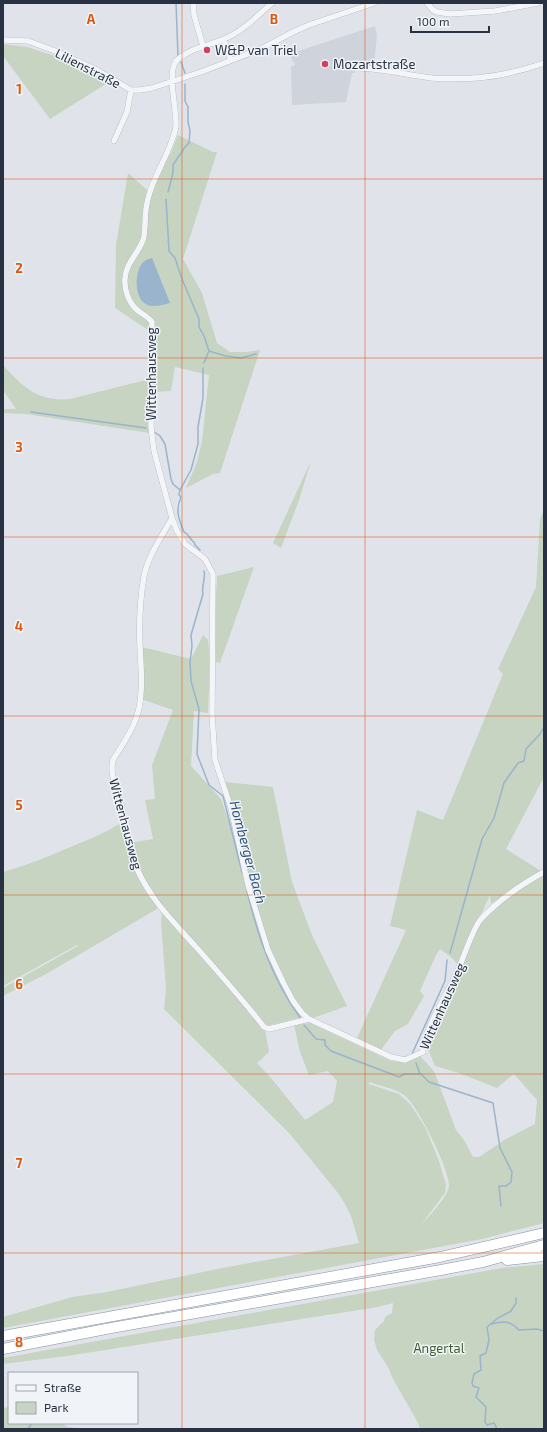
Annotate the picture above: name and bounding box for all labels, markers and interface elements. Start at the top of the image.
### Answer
scale bar [411,8,489,34]
text: A [87,11,96,27]
text: B [270,11,278,27]
text: 100 m [417,14,449,28]
place label: W&P van Triel [215,42,297,58]
street label: Lilienstraße [53,45,123,91]
marker: W&P van Triel [202,45,212,55]
place label: Mozartstraße [333,56,415,72]
marker: Mozartstraße [320,59,330,69]
text: 1 [16,81,22,97]
text: 2 [15,260,23,276]
street label: Wittenhausweg [143,327,159,421]
text: 3 [15,439,23,455]
text: 4 [15,618,23,634]
street label: Wittenhausweg [106,777,146,871]
text: 5 [15,797,23,813]
water label: Homberger Bach [227,799,270,905]
street label: Wittenhausweg [416,960,468,1052]
text: 6 [15,976,23,992]
text: 7 [16,1155,23,1171]
text: 8 [15,1334,23,1350]
park label: Angertal [414,1340,465,1356]
legend [8,1372,138,1424]
text: Straße [44,1380,81,1394]
text: Park [44,1400,69,1414]

